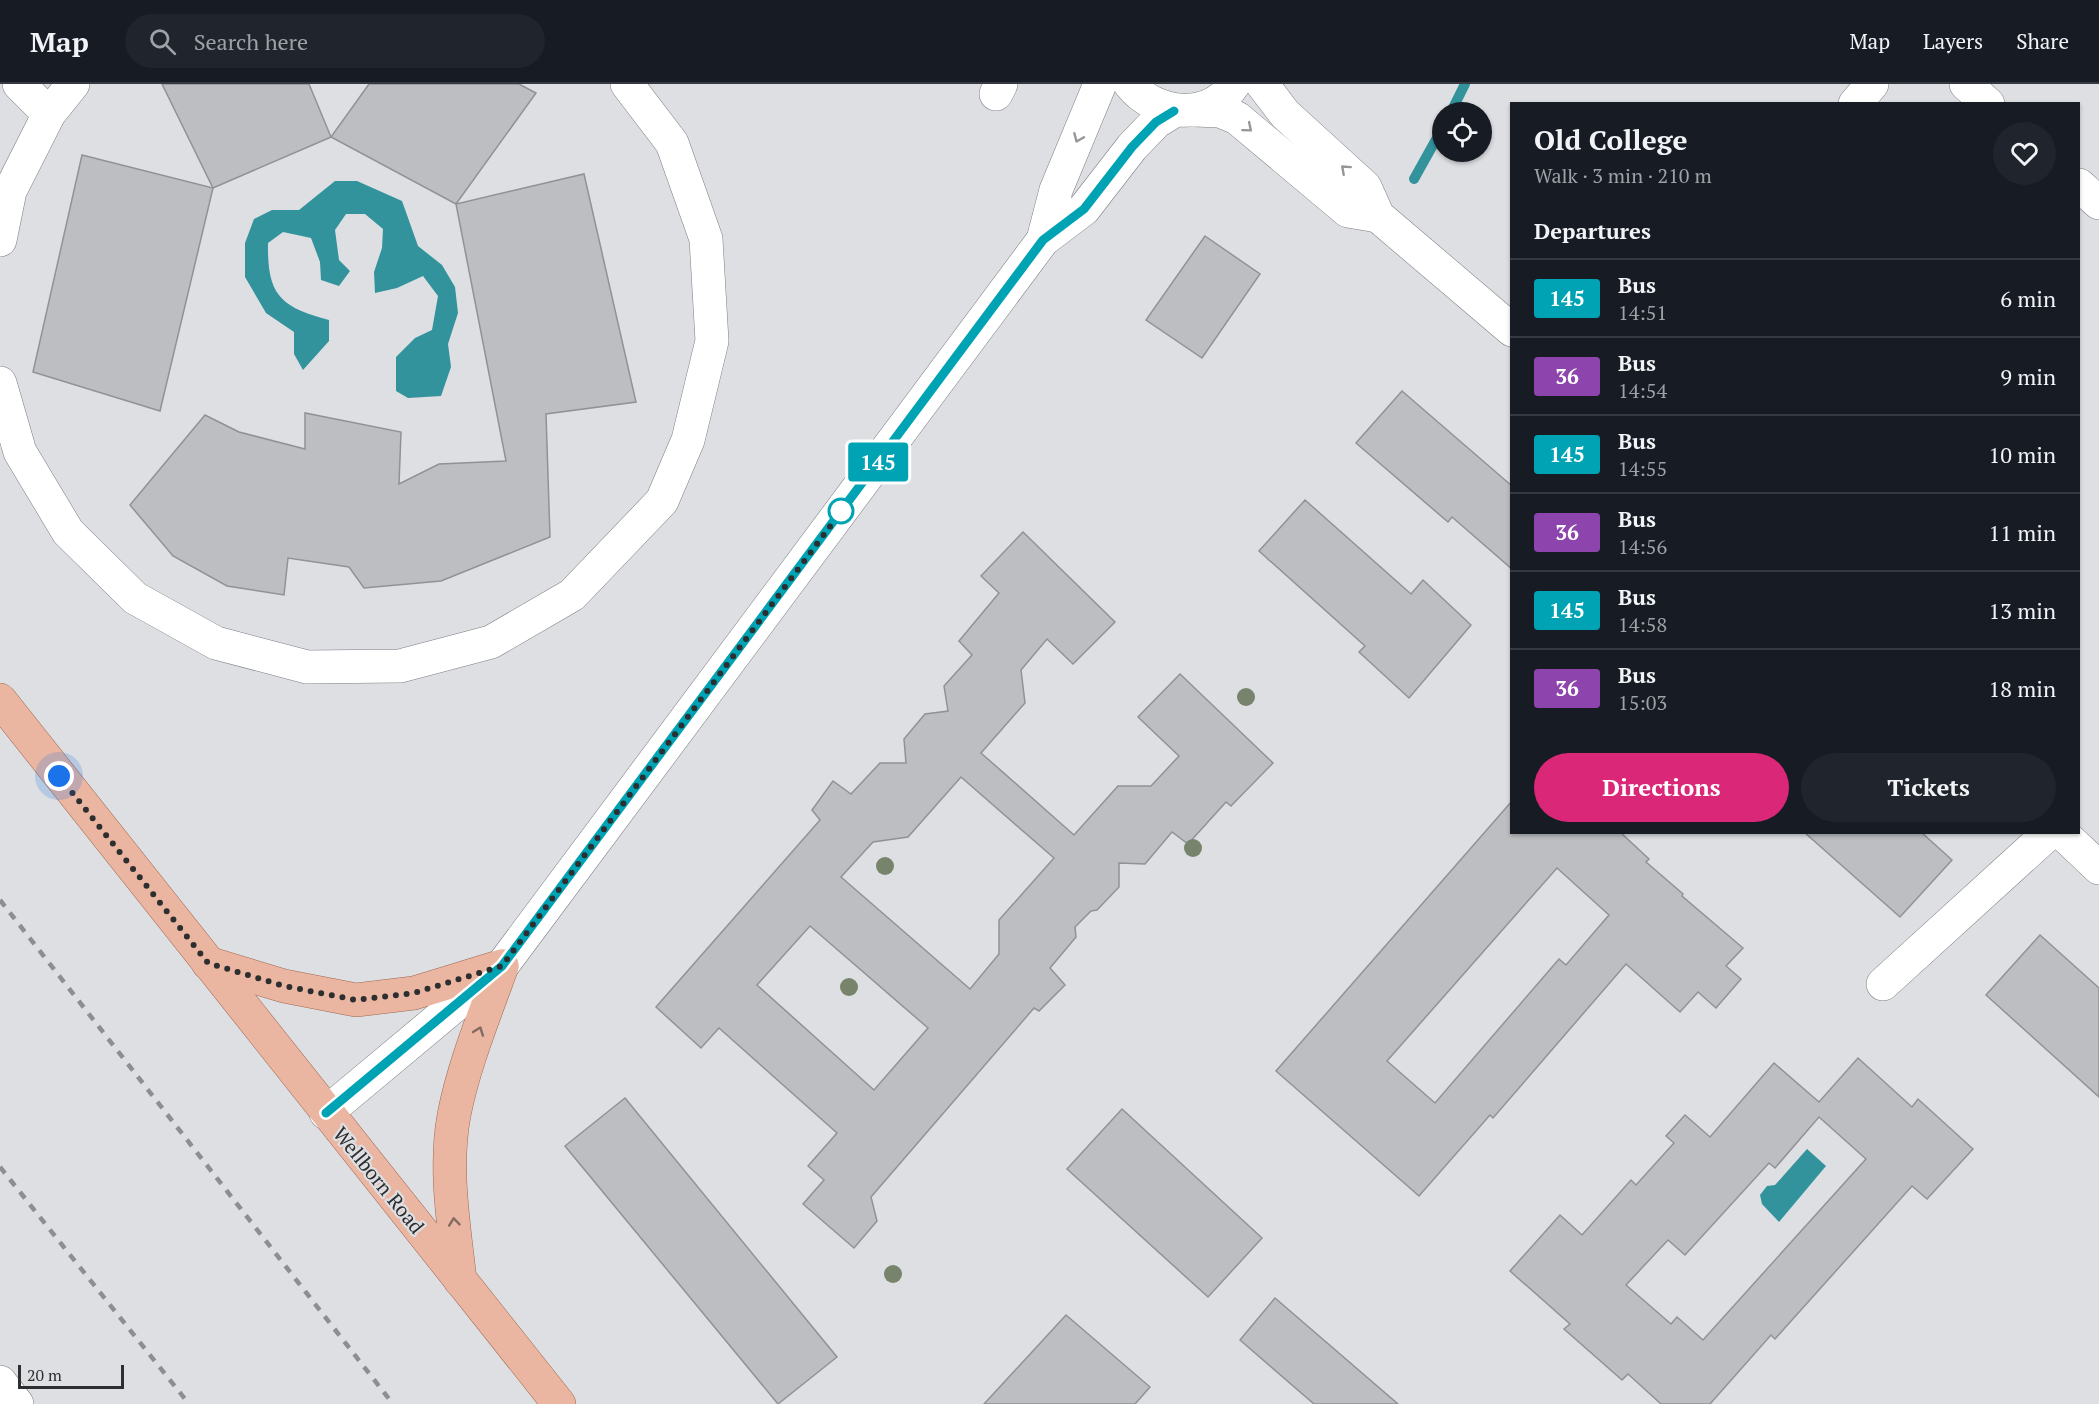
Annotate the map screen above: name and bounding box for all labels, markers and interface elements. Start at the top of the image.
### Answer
search box [125,14,545,68]
text: Map [30,23,89,60]
icon: search [146,25,179,58]
text: Search here [194,27,308,56]
text: Map [1849,27,1890,55]
text: Layers [1923,27,1983,55]
text: Share [2016,27,2069,55]
map controls [1432,102,1492,162]
button: locate [1432,102,1492,162]
one-way arrow [1241,120,1252,131]
text: Old College [1534,121,1688,158]
button: heart [1993,122,2056,185]
one-way arrow [1073,132,1085,143]
text: Walk · 3 min · 210 m [1534,162,1712,189]
one-way arrow [1341,165,1352,176]
text: Departures [1534,216,1651,245]
text: Bus [1618,270,1656,299]
text: 145 [1549,284,1585,312]
text: 6 min [2000,284,2056,313]
text: 14:51 [1618,299,1667,326]
text: Bus [1618,348,1656,377]
text: 36 [1555,362,1579,390]
text: 9 min [2000,362,2056,391]
text: 14:54 [1618,377,1667,404]
text: Bus [1618,426,1656,455]
text: 145 [1549,440,1585,468]
text: 10 min [1989,440,2056,469]
line badge: 145 [844,442,912,482]
text: 145 [860,448,896,476]
text: 14:55 [1618,455,1667,482]
unlabelled marker [828,498,854,524]
text: Bus [1618,504,1656,533]
text: 36 [1555,518,1579,546]
text: 11 min [1989,518,2056,547]
text: 14:56 [1618,533,1667,560]
text: Bus [1618,582,1656,611]
text: 145 [1549,596,1585,624]
text: 13 min [1989,596,2056,625]
text: 14:58 [1618,611,1667,638]
text: Bus [1618,660,1656,689]
text: 36 [1555,674,1579,702]
text: 18 min [1989,674,2056,703]
text: 15:03 [1618,689,1667,716]
button: Directions [1534,753,1789,822]
button: Tickets [1801,753,2056,822]
your location [44,761,74,791]
one-way arrow [472,1026,484,1037]
street label: Wellborn Road [327,1121,431,1239]
one-way arrow [448,1217,461,1226]
scale bar [18,1362,124,1390]
text: 20 m [27,1364,62,1386]

